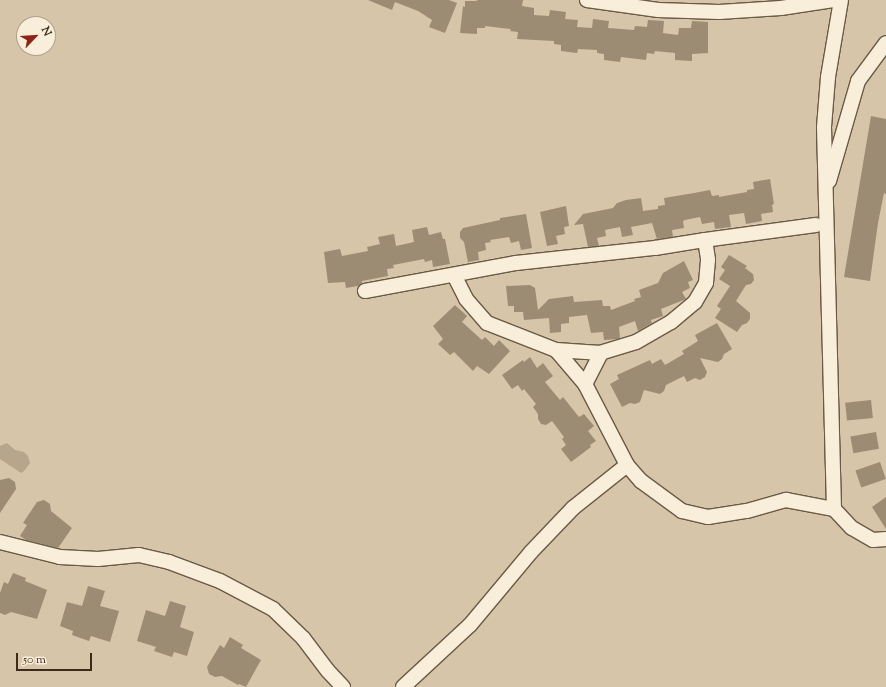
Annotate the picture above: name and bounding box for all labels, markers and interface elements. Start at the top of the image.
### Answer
north arrow [16,16,56,56]
text: N [37,24,55,39]
scale bar [18,645,94,671]
text: 50 m [23,651,46,669]

